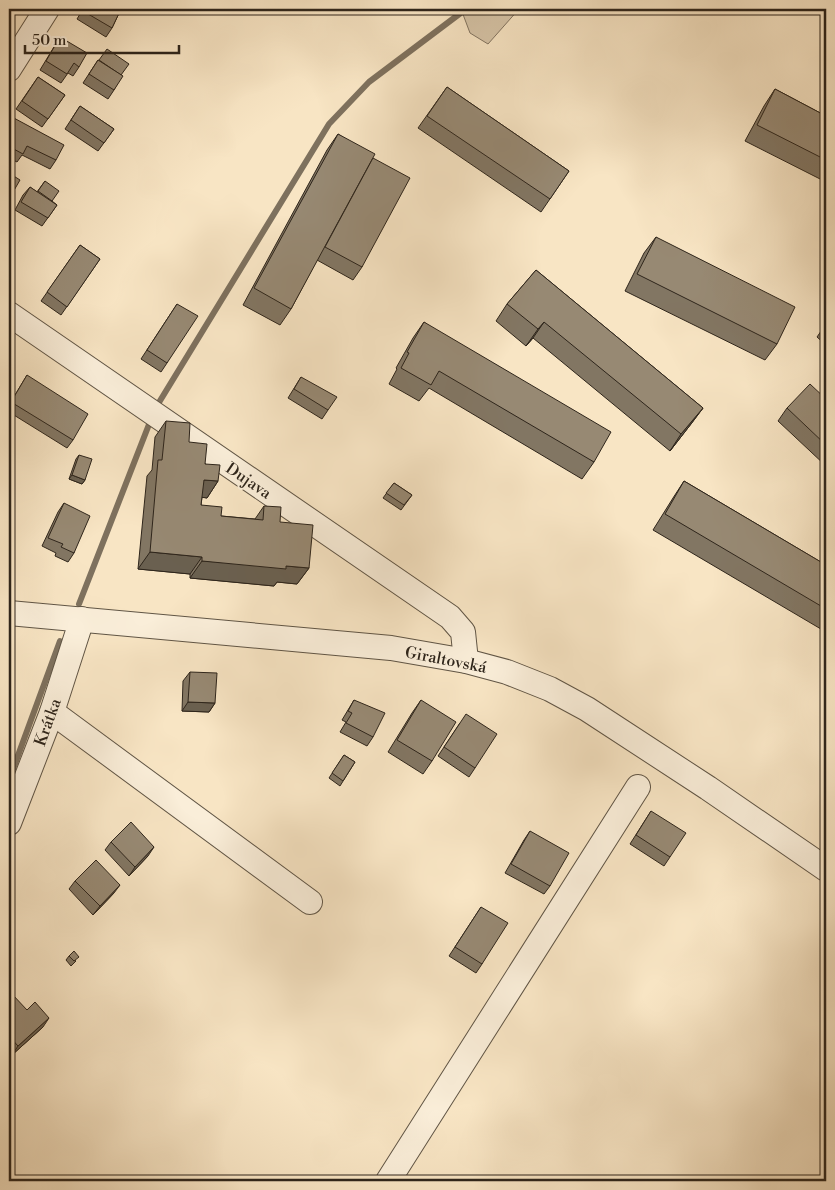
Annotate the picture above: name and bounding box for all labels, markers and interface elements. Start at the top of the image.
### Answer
scale bar [25,22,179,54]
text: 50 m [32,31,66,50]
street label: Dujava [222,458,276,504]
street label: Giraltovská [403,642,489,678]
street label: Krátka [30,695,66,749]

